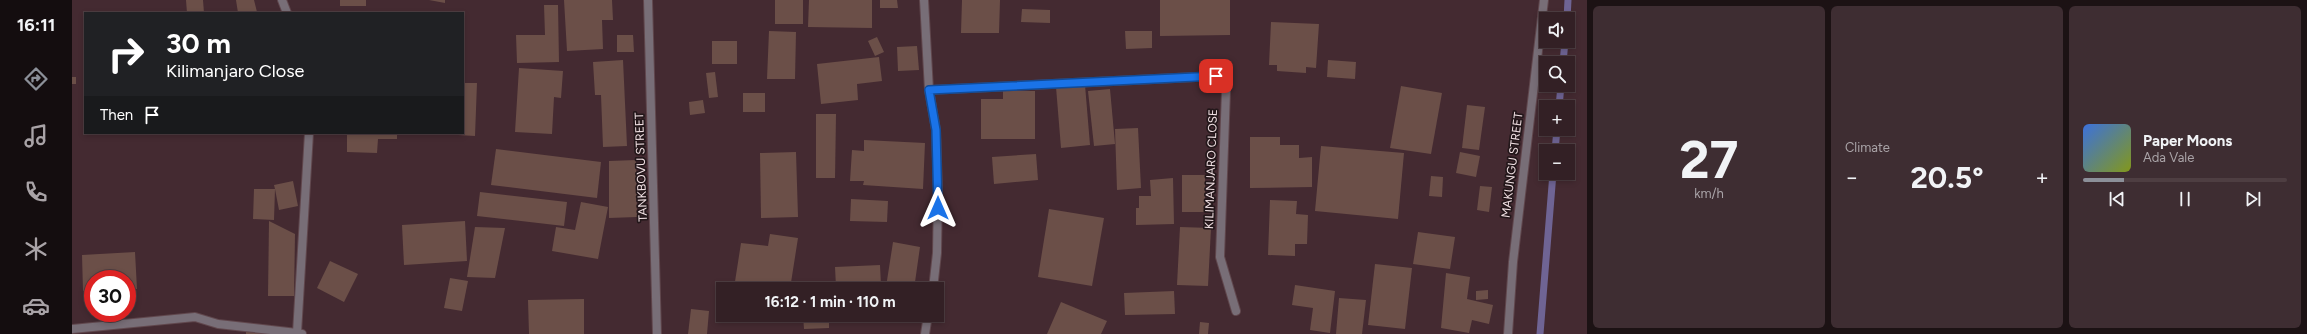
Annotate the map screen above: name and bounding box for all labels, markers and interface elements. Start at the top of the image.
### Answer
map controls [1539,12,1575,180]
button: sound [1539,12,1575,48]
text: 16:11 [17,14,55,36]
text: 30 m [166,26,231,60]
icon: right [100,28,152,80]
button: search [1539,56,1575,92]
pin [1199,59,1233,93]
text: Kilimanjaro Close [166,60,304,82]
icon: directions [22,65,50,93]
icon: arrive [1205,65,1227,87]
button: + [1539,100,1575,136]
icon: arrive [141,104,163,126]
text: Then [100,106,133,124]
street label: KILIMANJARO CLOSE [1202,109,1220,229]
street label: MAKUNGU STREET [1499,111,1525,219]
street label: TANKBOVU STREET [632,112,650,222]
icon: music [22,122,50,150]
text: 27 [1679,129,1739,191]
text: Paper Moons [2143,132,2232,150]
text: Climate [1845,140,1890,155]
button: − [1539,144,1575,180]
text: Ada Vale [2143,150,2194,165]
text: 20.5° [1910,159,1984,196]
text: − [1845,164,1859,191]
text: + [2035,164,2049,191]
icon: phone [22,178,50,206]
text: km/h [1694,186,1724,201]
position arrow [917,187,959,229]
icon: previous [2106,188,2128,210]
icon: pause [2174,188,2196,210]
icon: next [2242,188,2264,210]
icon: climate [22,235,50,263]
speed limit sign: 30 [84,270,136,322]
icon: car [22,292,50,320]
text: 16:12 · 1 min · 110 m [764,293,896,311]

